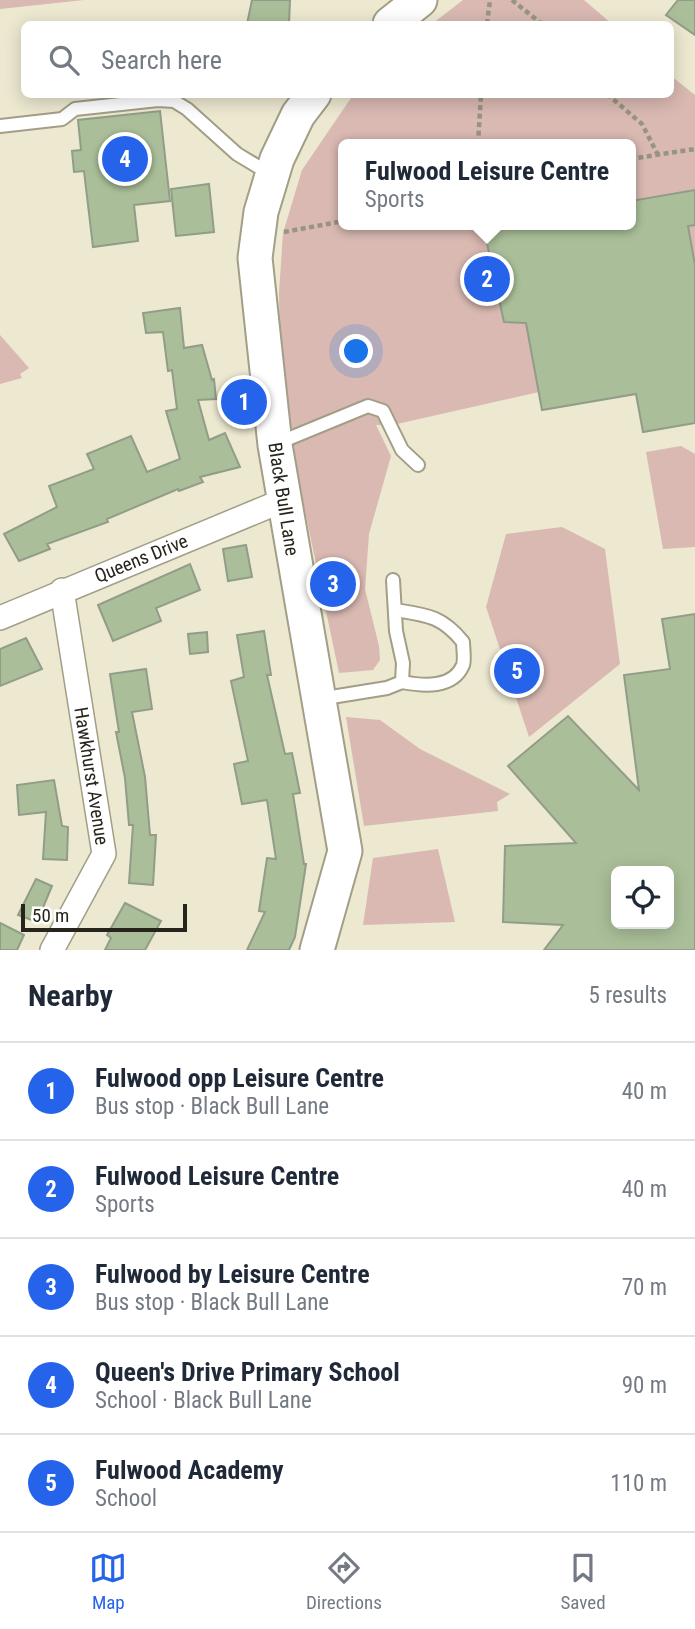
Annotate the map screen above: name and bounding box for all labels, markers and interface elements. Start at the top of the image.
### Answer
search box [21,21,674,98]
icon: search [45,41,83,79]
text: Search here [101,45,222,75]
pin: 4 [102,133,148,185]
popup [338,139,636,230]
text: Fulwood Leisure Centre [365,156,609,186]
text: Sports [365,186,425,213]
pin: 2 [464,253,510,305]
your location [339,334,373,368]
pin: 1 [221,376,267,428]
street label: Black Bull Lane [263,441,304,557]
street label: Queens Drive [91,529,191,588]
pin: 3 [310,558,356,610]
pin: 5 [494,645,540,697]
street label: Hawkhurst Avenue [69,705,114,847]
map controls [611,866,674,929]
button: locate [611,866,674,929]
scale bar [21,901,187,933]
text: 50 m [32,904,69,927]
text: Nearby [28,978,113,1013]
text: 5 results [589,982,667,1009]
text: Fulwood opp Leisure Centre [95,1063,384,1093]
text: 1 [45,1078,57,1105]
text: 40 m [622,1078,667,1105]
text: Bus stop · Black Bull Lane [95,1093,329,1120]
text: Fulwood Leisure Centre [95,1161,339,1191]
text: 2 [45,1176,57,1203]
text: 40 m [622,1176,667,1203]
text: Sports [95,1191,155,1218]
text: Fulwood by Leisure Centre [95,1259,370,1289]
text: 3 [45,1274,57,1301]
text: 70 m [622,1274,667,1301]
text: Bus stop · Black Bull Lane [95,1289,329,1316]
text: Queen's Drive Primary School [95,1357,400,1387]
text: 4 [45,1372,57,1399]
text: 90 m [622,1372,667,1399]
text: School · Black Bull Lane [95,1387,312,1414]
text: Fulwood Academy [95,1455,284,1485]
text: 5 [45,1470,57,1497]
text: 110 m [610,1470,667,1497]
text: School [95,1485,157,1512]
tab: Map [89,1549,127,1614]
tab: Directions [306,1549,382,1614]
tab: Saved [560,1549,606,1614]

